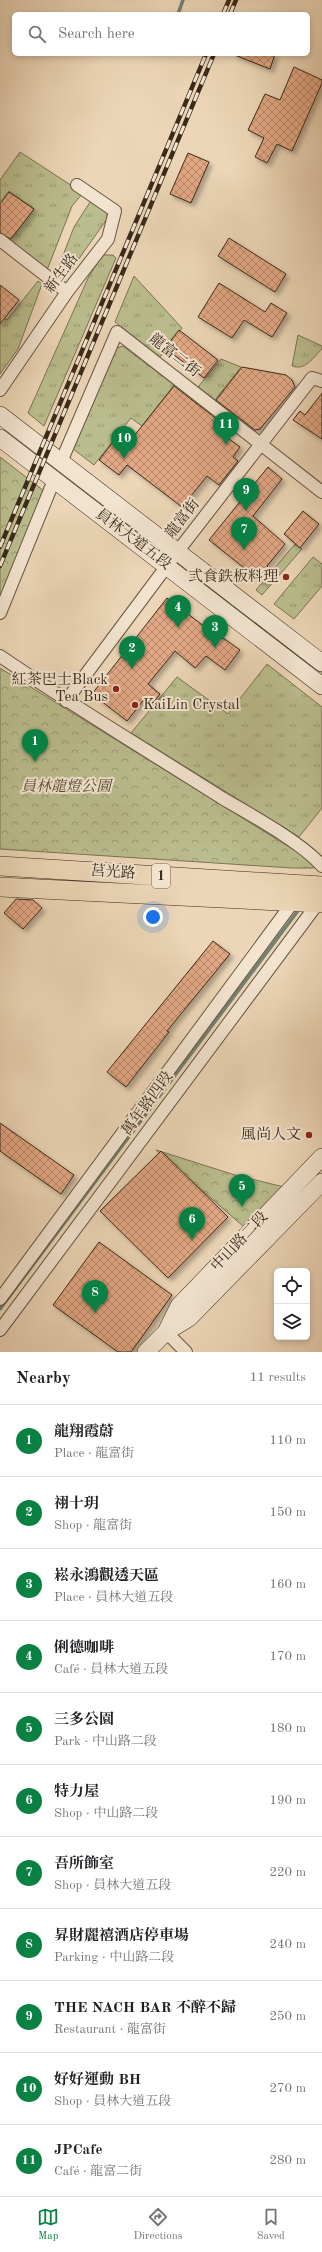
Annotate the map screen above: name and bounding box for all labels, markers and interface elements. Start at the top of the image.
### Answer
search box [12,12,310,56]
icon: search [26,23,48,45]
text: Search here [58,27,135,42]
street label: 新生路 [41,250,82,296]
street label: 龍富二街 [146,330,203,380]
pin: 11 [213,412,239,445]
pin: 10 [111,426,137,459]
pin: 9 [233,478,259,511]
street label: 龍富街 [162,495,203,541]
street label: 員林大道五段 [93,505,175,573]
pin: 7 [231,517,257,550]
place label: 弎食鉄板料理 [188,568,279,585]
marker: 弎食鉄板料理 [281,572,291,582]
pin: 4 [165,595,191,628]
pin: 3 [202,615,228,648]
pin: 2 [119,636,145,669]
place label: 紅茶巴士Black Tea Bus [12,671,108,705]
marker: 紅茶巴士Black Tea Bus [111,684,121,694]
place label: KaiLin Crystal [143,698,240,713]
marker: KaiLin Crystal [130,700,140,710]
pin: 1 [22,729,48,762]
park label: 員林龍燈公園 [21,778,113,795]
street label: 莒光路 [90,862,136,882]
road number: 1 [152,864,170,888]
your location [143,907,163,927]
street label: 萬年路四段 [118,1068,176,1139]
place label: 風尚人文 [241,1126,301,1143]
marker: 風尚人文 [304,1130,314,1140]
pin: 5 [229,1174,255,1207]
pin: 6 [179,1207,205,1240]
street label: 中山路二段 [207,1208,271,1275]
map controls [274,1268,310,1340]
button: locate [274,1268,310,1304]
pin: 8 [82,1280,108,1313]
button: layers [274,1304,310,1340]
text: Nearby [16,1370,71,1387]
text: 11 results [250,1371,306,1384]
text: 龍翔霞蔚 [54,1425,114,1440]
text: 1 [25,1434,33,1447]
text: 110 m [269,1434,306,1447]
text: Place · 龍富街 [54,1447,134,1460]
text: 祤十玥 [54,1497,99,1512]
text: 2 [25,1506,33,1519]
text: 150 m [269,1506,306,1519]
text: Shop · 龍富街 [54,1519,132,1532]
text: 崧永鴻觀透天區 [54,1569,159,1584]
text: 3 [25,1578,33,1591]
text: 160 m [269,1578,306,1591]
text: Place · 員林大道五段 [54,1591,173,1604]
text: 俐德咖啡 [54,1641,114,1656]
text: 4 [25,1650,33,1663]
text: 170 m [269,1650,306,1663]
text: Café · 員林大道五段 [54,1663,168,1676]
text: 三多公園 [54,1713,114,1728]
text: 5 [25,1722,33,1735]
text: 180 m [269,1722,306,1735]
text: Park · 中山路二段 [54,1735,157,1748]
text: 特力屋 [54,1785,99,1800]
text: 6 [25,1794,33,1807]
text: 190 m [269,1794,306,1807]
text: Shop · 中山路二段 [54,1807,158,1820]
text: 吾所飾室 [54,1857,114,1872]
text: 7 [25,1866,33,1879]
text: 220 m [269,1866,306,1879]
text: Shop · 員林大道五段 [54,1879,171,1892]
text: 昇財麗禧酒店停車場 [54,1929,189,1944]
text: 8 [25,1938,33,1951]
text: 240 m [269,1938,306,1951]
text: Parking · 中山路二段 [54,1951,174,1964]
text: THE NACH BAR 不醉不歸 [54,2001,236,2016]
text: 9 [25,2010,33,2023]
text: 250 m [269,2010,306,2023]
text: Restaurant · 龍富街 [54,2023,166,2036]
text: 好好運動 BH [54,2073,141,2088]
text: 10 [21,2082,37,2095]
text: 270 m [269,2082,306,2095]
text: Shop · 員林大道五段 [54,2095,171,2108]
text: JPCafe [54,2143,102,2158]
text: 11 [21,2154,37,2167]
text: 280 m [269,2154,306,2167]
text: Café · 龍富二街 [54,2165,142,2178]
tab: Map [37,2206,59,2244]
tab: Directions [134,2206,182,2244]
tab: Saved [257,2206,285,2244]

